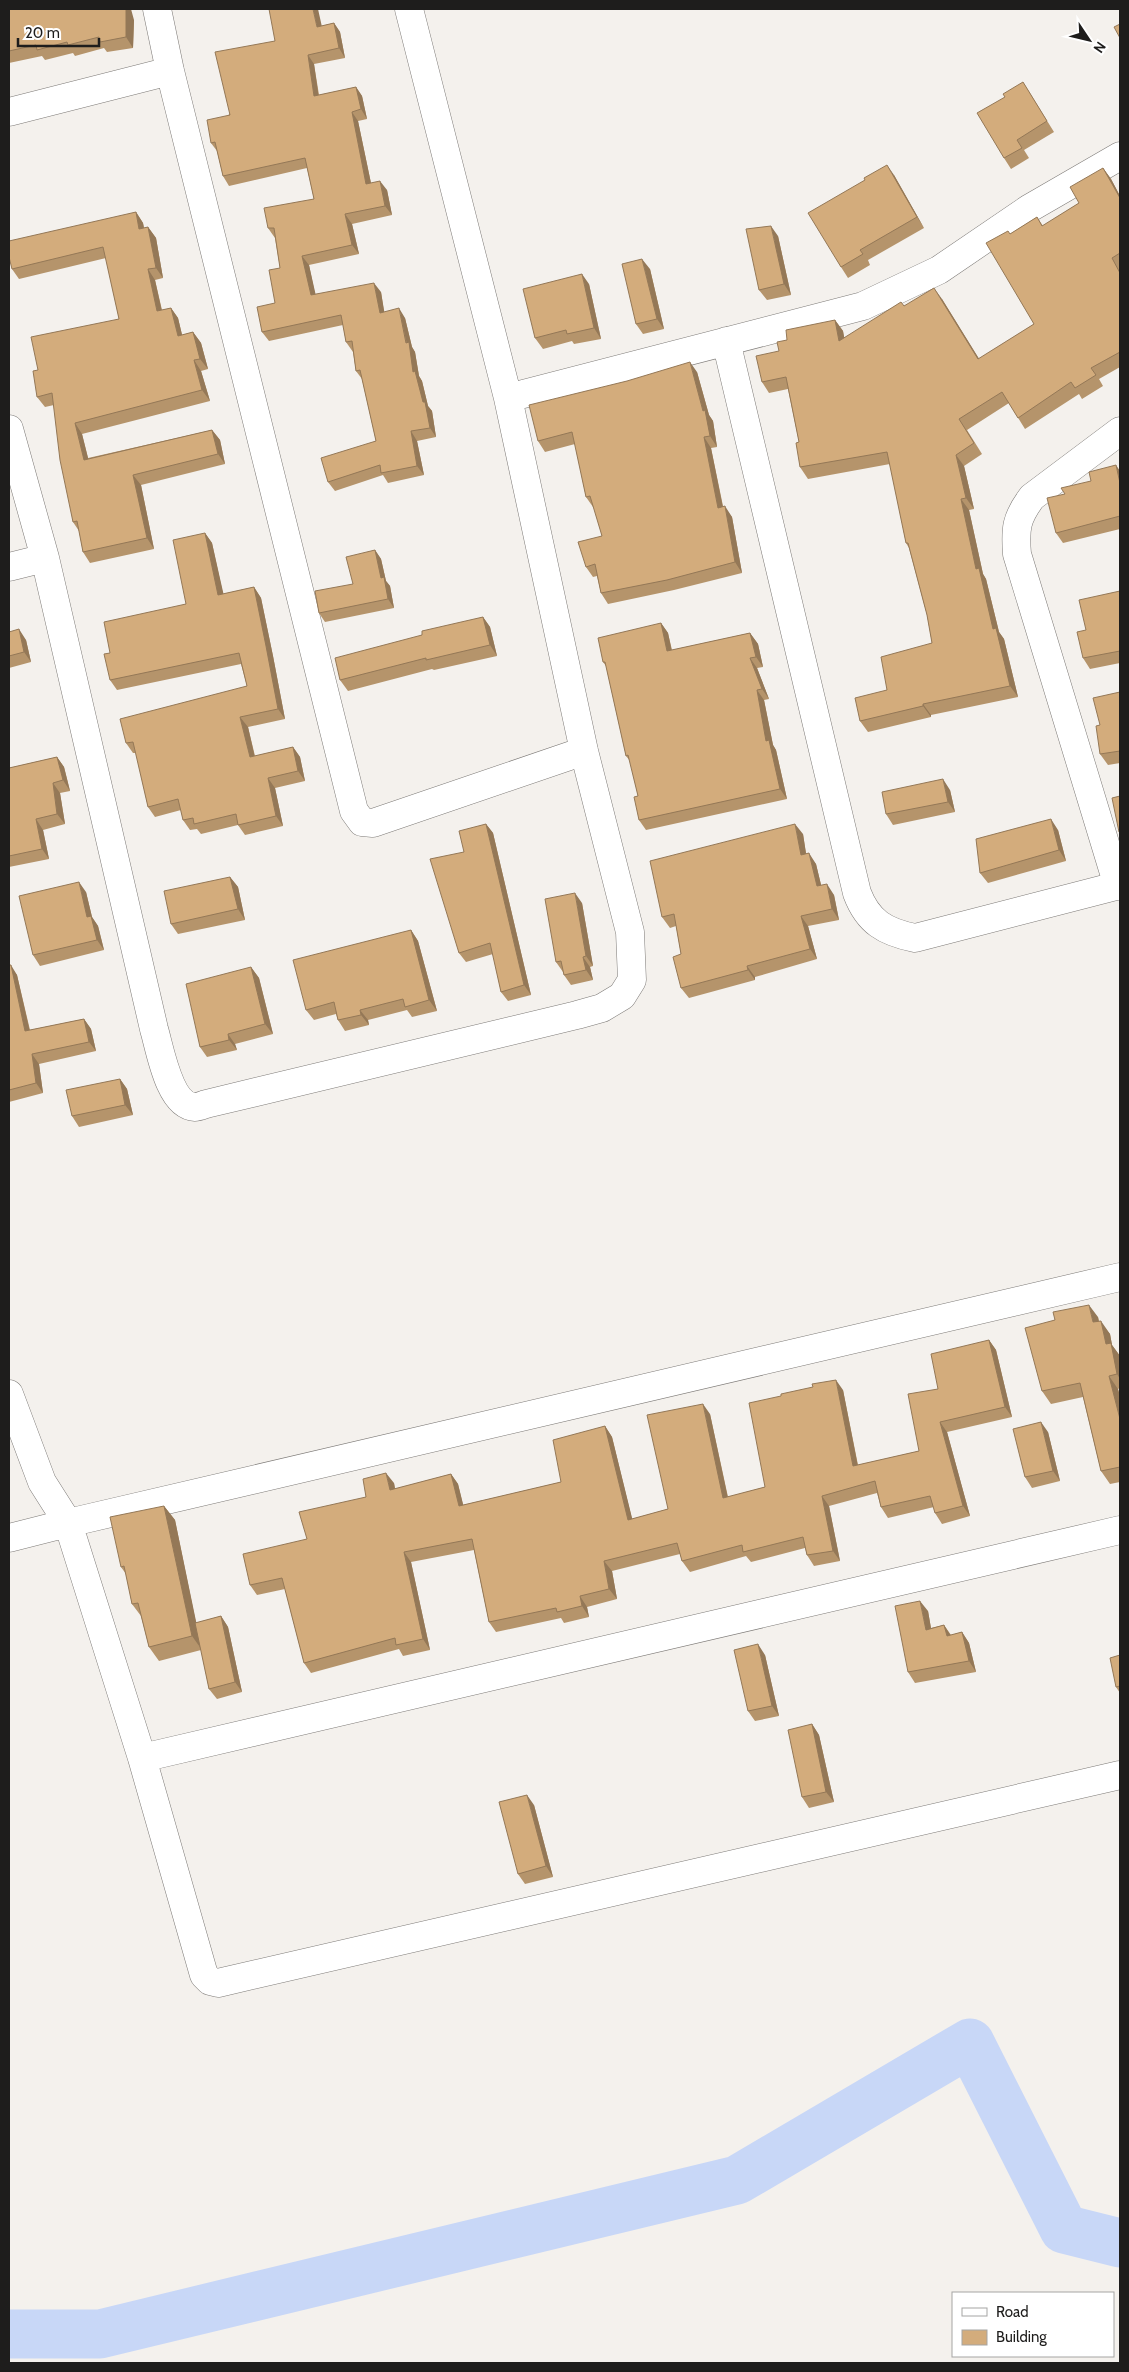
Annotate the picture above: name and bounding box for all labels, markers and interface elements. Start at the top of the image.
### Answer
scale bar [18,15,99,47]
north arrow [1064,15,1114,65]
text: 20 m [25,24,60,42]
text: N [1089,38,1110,57]
legend [952,2292,1114,2357]
text: Road [996,2303,1029,2321]
text: Building [996,2328,1047,2346]

